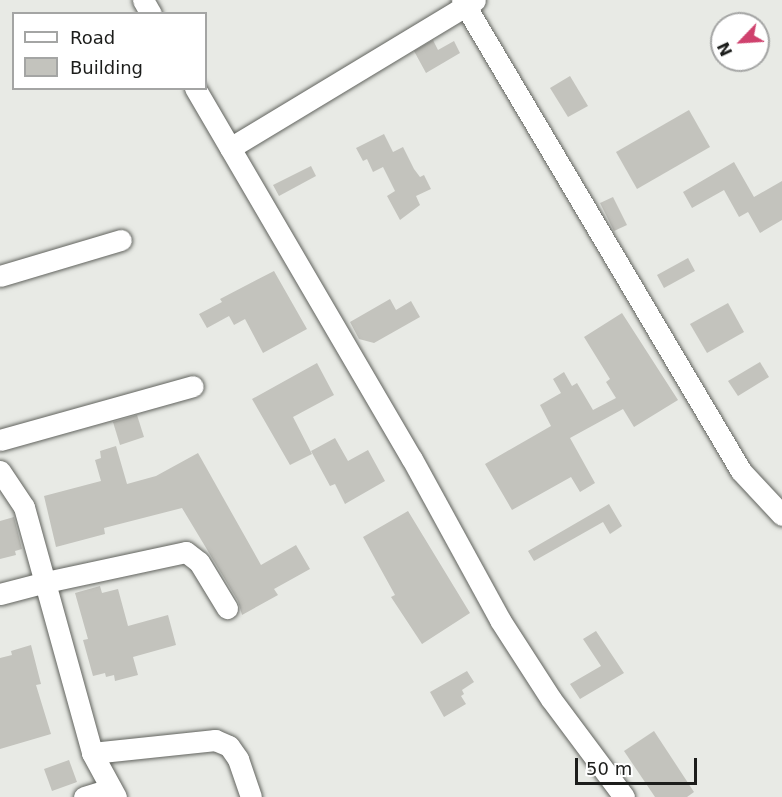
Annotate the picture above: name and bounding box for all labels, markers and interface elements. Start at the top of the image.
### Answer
legend [12,12,207,90]
north arrow [710,12,770,72]
text: Road [70,27,115,48]
text: N [714,39,736,59]
text: Building [70,57,143,78]
scale bar [578,746,700,784]
text: 50 m [586,758,632,779]

